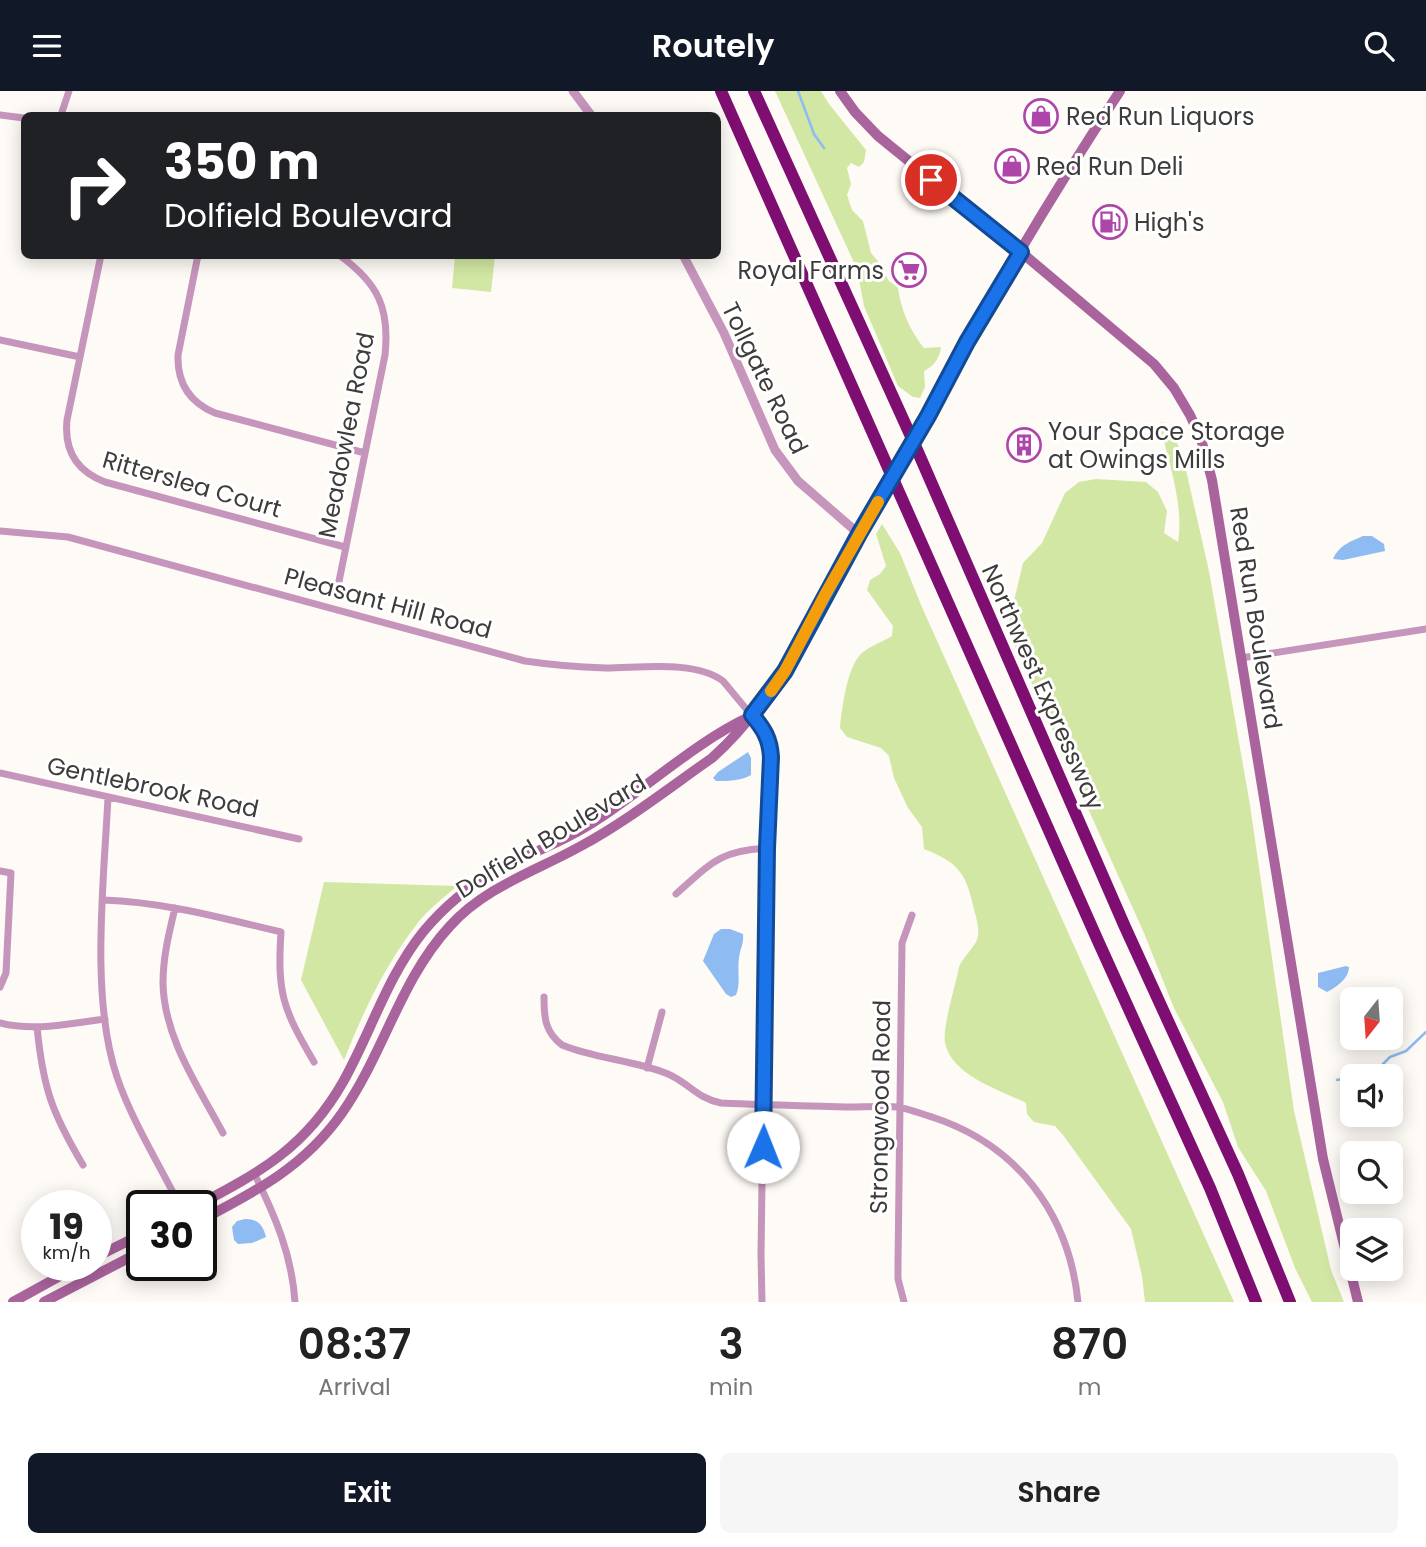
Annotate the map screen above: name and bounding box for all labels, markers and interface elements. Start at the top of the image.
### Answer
text: Routely [652,23,774,68]
icon: menu [28,27,66,65]
icon: search [1360,27,1398,65]
shop icon: Red Run Liquors [1022,97,1060,135]
place label: Red Run Liquors [1066,100,1255,133]
text: 350 m [164,128,320,196]
icon: right [49,140,140,231]
shop icon: Red Run Deli [993,147,1031,185]
pin [901,150,961,210]
place label: Red Run Deli [1036,150,1183,183]
icon: arrive [912,161,950,199]
text: Dolfield Boulevard [164,193,453,238]
fuel station icon: High's [1091,203,1129,241]
place label: High's [1134,206,1204,239]
supermarket icon: Royal Farms [890,251,928,289]
place label: Royal Farms [737,254,884,287]
street label: Tollgate Road [714,297,816,459]
street label: Meadowlea Road [310,329,382,541]
place label: Your Space Storage at Owings Mills [1048,415,1285,476]
building icon: Your Space Storage at Owings Mills [1005,426,1043,464]
street label: Ritterslea Court [99,443,285,525]
street label: Red Run Boulevard [1222,504,1290,732]
street label: Pleasant Hill Road [281,559,495,647]
street label: Northwest Expressway [974,559,1112,816]
street label: Gentlebrook Road [44,748,262,826]
street label: Dolfield Boulevard [450,766,652,906]
north arrow [1340,987,1404,1050]
map controls [1340,987,1403,1281]
street label: Strongwood Road [862,1000,898,1214]
button: sound [1340,1064,1403,1127]
position arrow [726,1110,800,1184]
button: search [1340,1141,1403,1204]
speed limit sign: 30 [126,1190,217,1281]
text: 19 [49,1202,84,1251]
button: layers [1340,1218,1403,1281]
text: km/h [43,1240,90,1265]
text: 08:37 [298,1315,411,1374]
text: 3 [719,1315,744,1374]
text: 870 [1051,1315,1128,1374]
text: Arrival [318,1371,391,1403]
text: min [709,1371,753,1403]
text: m [1078,1371,1101,1403]
button: Exit [28,1453,706,1533]
button: Share [720,1453,1398,1533]

